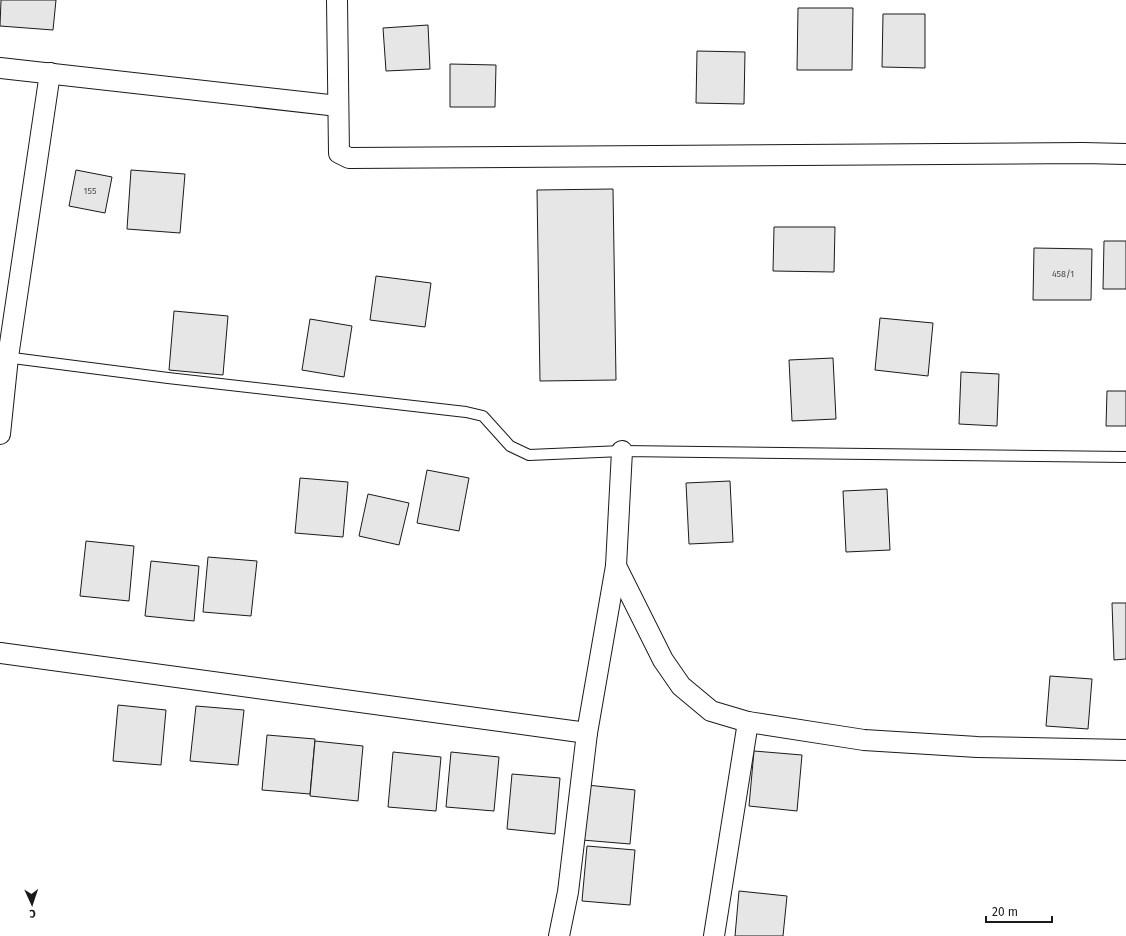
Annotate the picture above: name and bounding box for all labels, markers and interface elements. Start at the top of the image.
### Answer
house number: 155 [84,186,97,196]
house number: 458/1 [1052,269,1074,279]
north arrow [12,884,52,924]
scale bar [986,898,1052,924]
text: 20 m [992,905,1018,919]
text: С [28,907,36,920]

